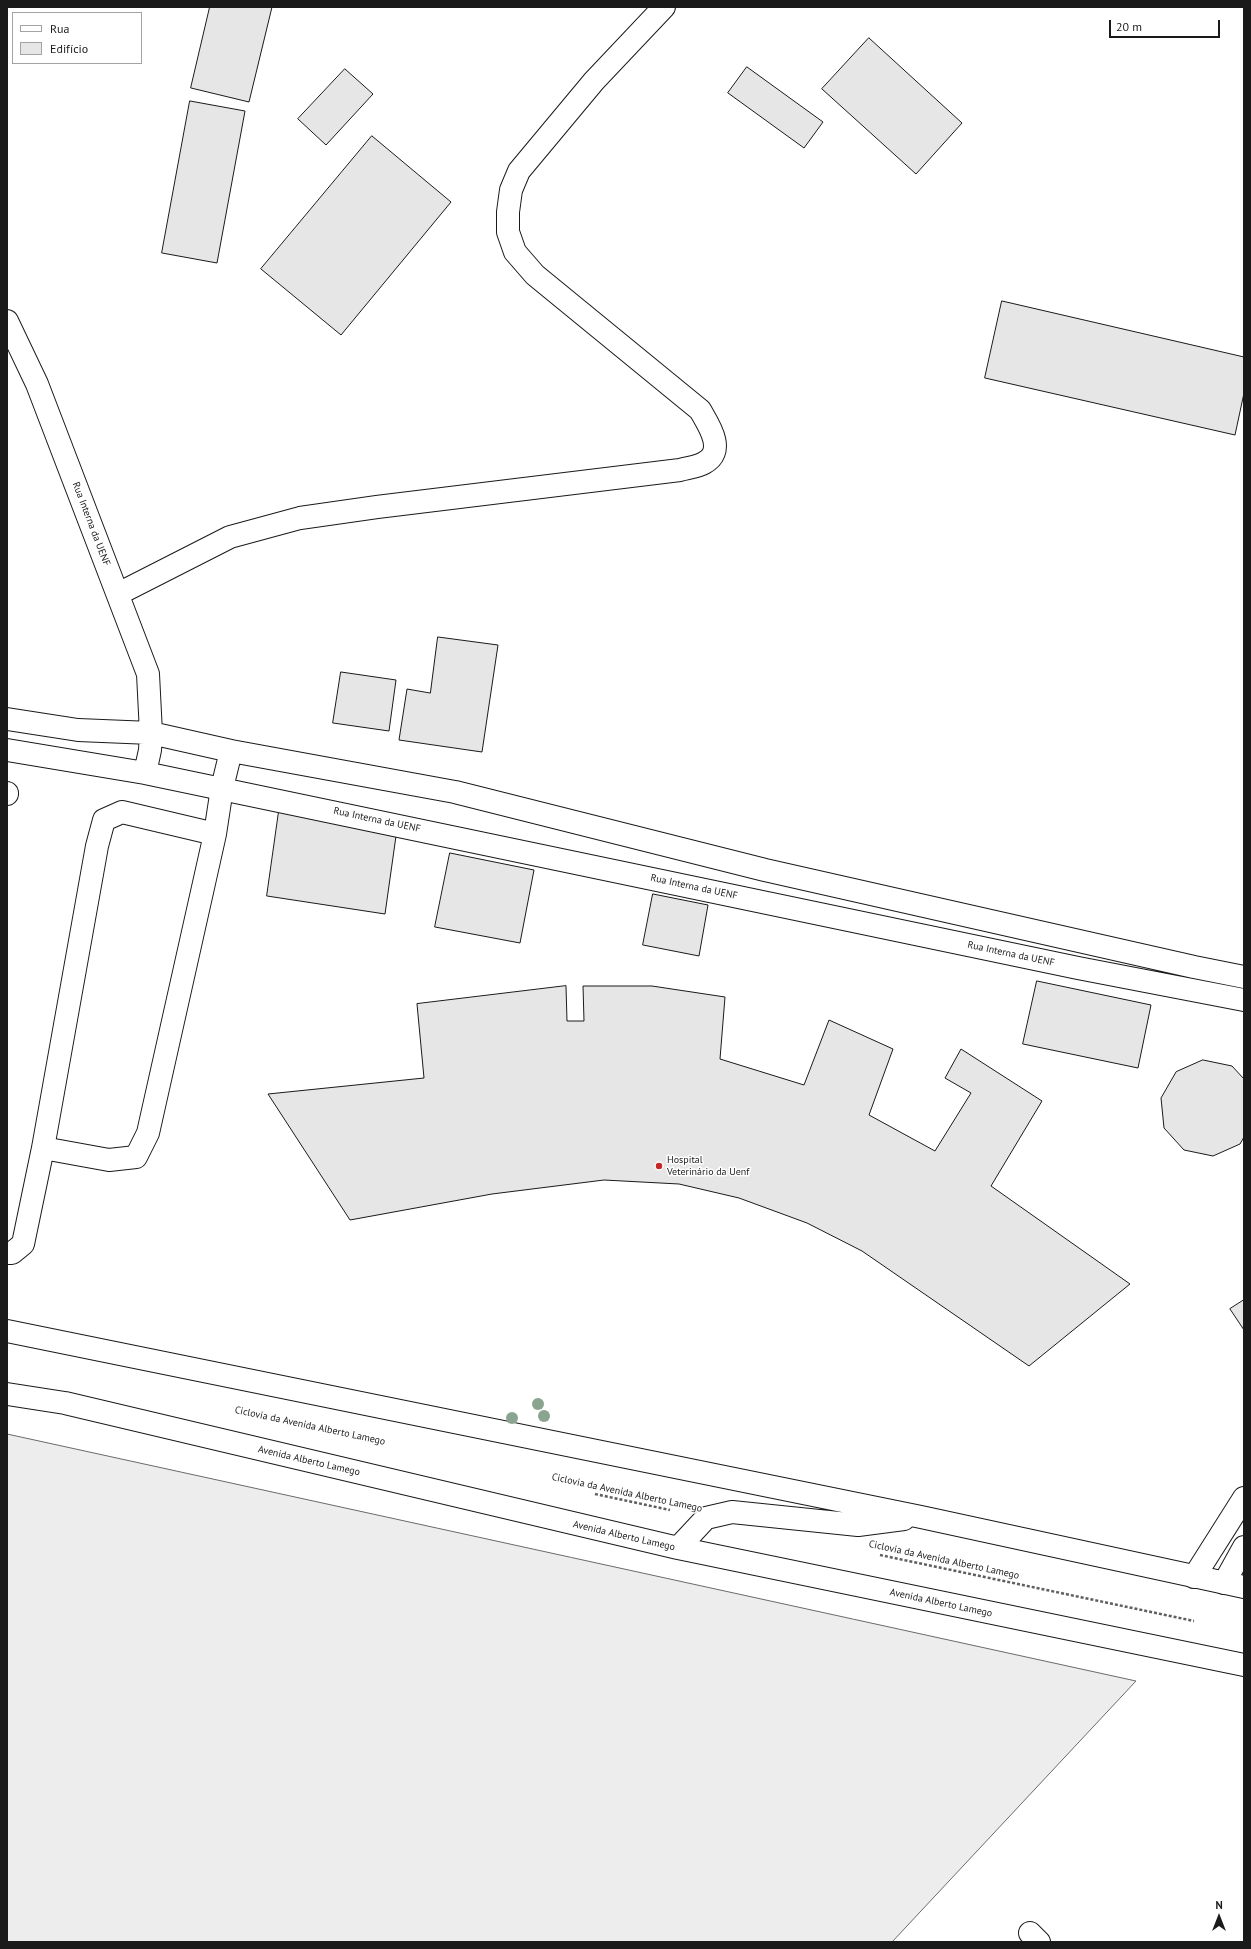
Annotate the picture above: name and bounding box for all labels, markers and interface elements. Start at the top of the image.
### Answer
legend [12,12,142,64]
scale bar [1111,12,1222,38]
text: 20 m [1116,19,1142,34]
text: Rua [50,21,69,36]
text: Edifício [50,41,88,56]
street label: Rua Interna da UENF [69,480,113,568]
street label: Rua Interna da UENF [332,805,422,835]
street label: Rua Interna da UENF [649,872,739,902]
street label: Rua Interna da UENF [966,939,1056,969]
place label: Hospital Veterinário da Uenf [667,1154,749,1178]
marker: Hospital Veterinário da Uenf [654,1161,664,1171]
street label: Ciclovia da Avenida Alberto Lamego [234,1404,386,1448]
street label: Avenida Alberto Lamego [257,1443,361,1479]
street label: Ciclovia da Avenida Alberto Lamego [551,1471,703,1515]
street label: Avenida Alberto Lamego [572,1518,676,1554]
street label: Ciclovia da Avenida Alberto Lamego [868,1538,1020,1582]
street label: Avenida Alberto Lamego [889,1586,993,1620]
north arrow [1199,1897,1239,1937]
text: N [1215,1898,1223,1912]

